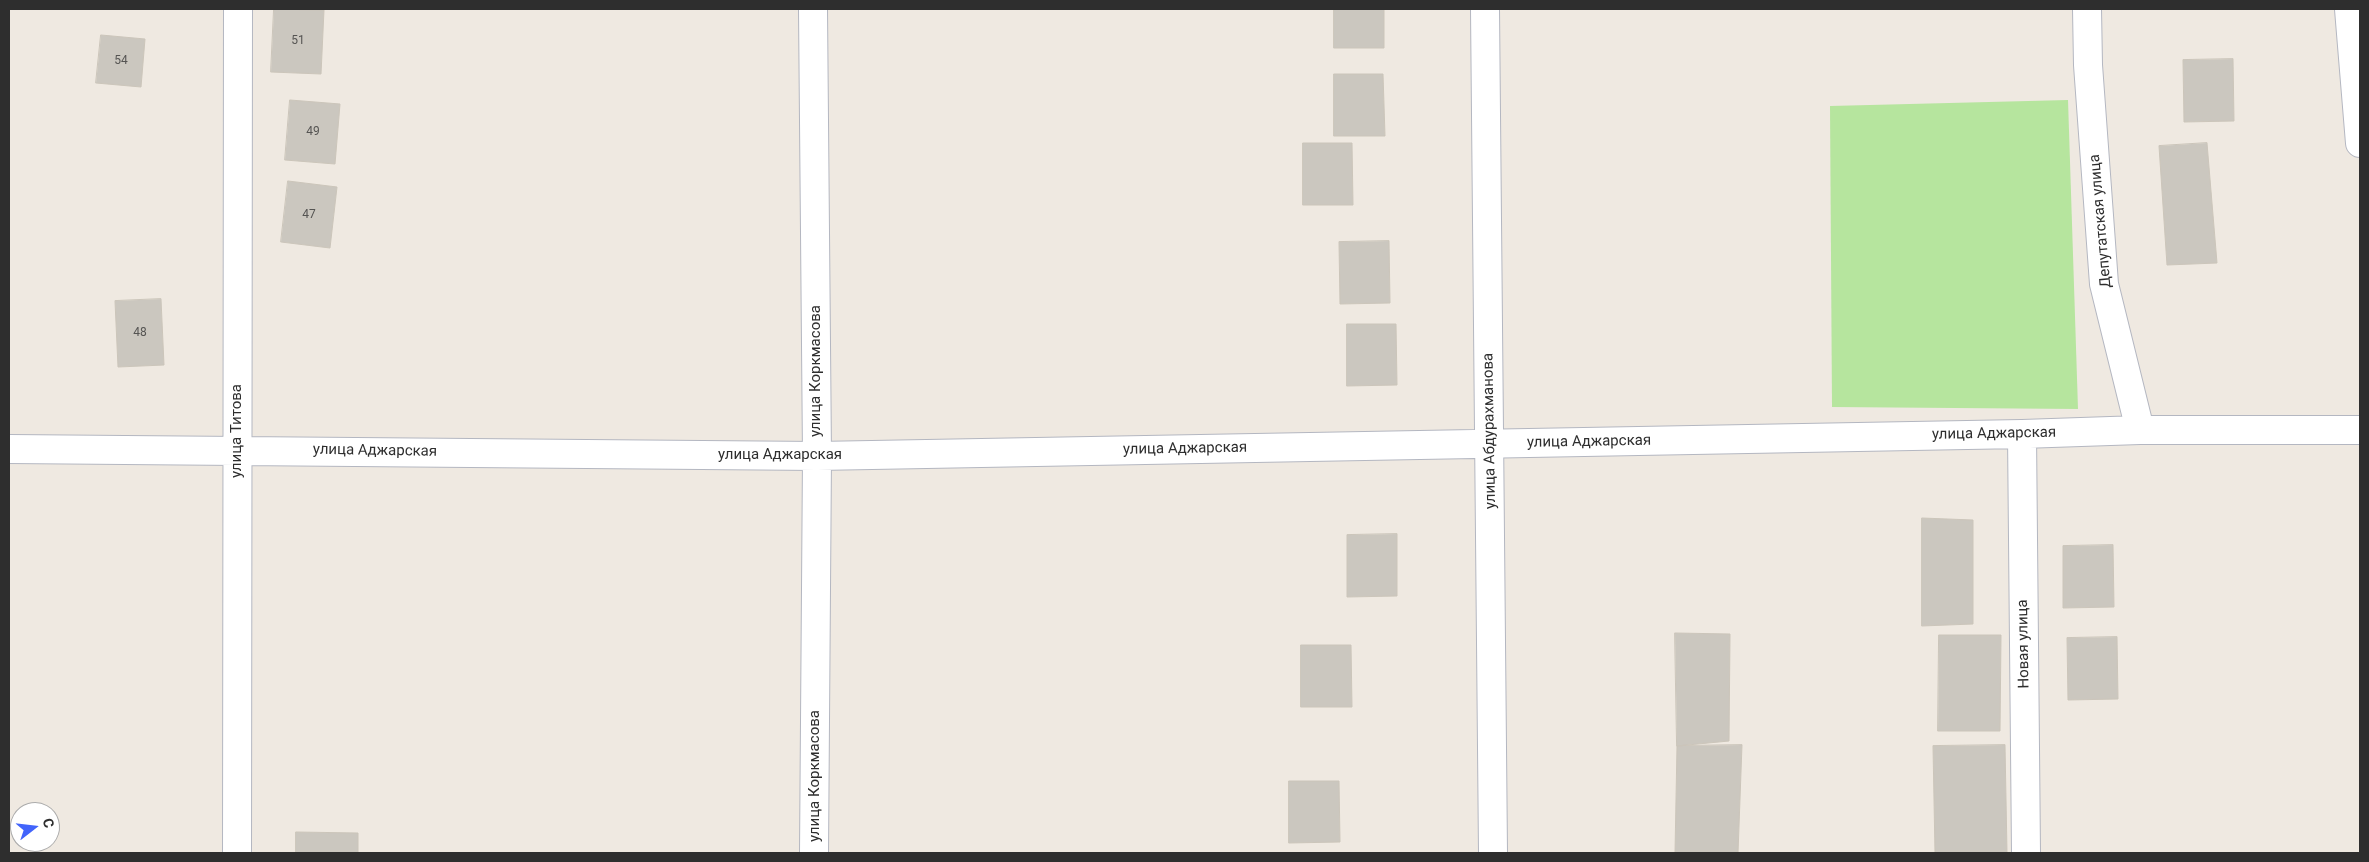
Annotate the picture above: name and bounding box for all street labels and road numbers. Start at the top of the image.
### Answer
street label: Депутатская улица [2086,153,2116,289]
street label: улица Коркмасова [807,305,825,437]
street label: улица Абдурахманова [1480,353,1500,509]
street label: улица Титова [228,384,246,478]
street label: улица Аджарская [1932,424,2056,444]
street label: улица Аджарская [1527,432,1651,452]
street label: улица Аджарская [1123,439,1247,459]
street label: улица Аджарская [313,441,437,461]
street label: улица Аджарская [718,446,842,464]
street label: Новая улица [2014,599,2034,689]
street label: улица Коркмасова [806,710,824,842]

